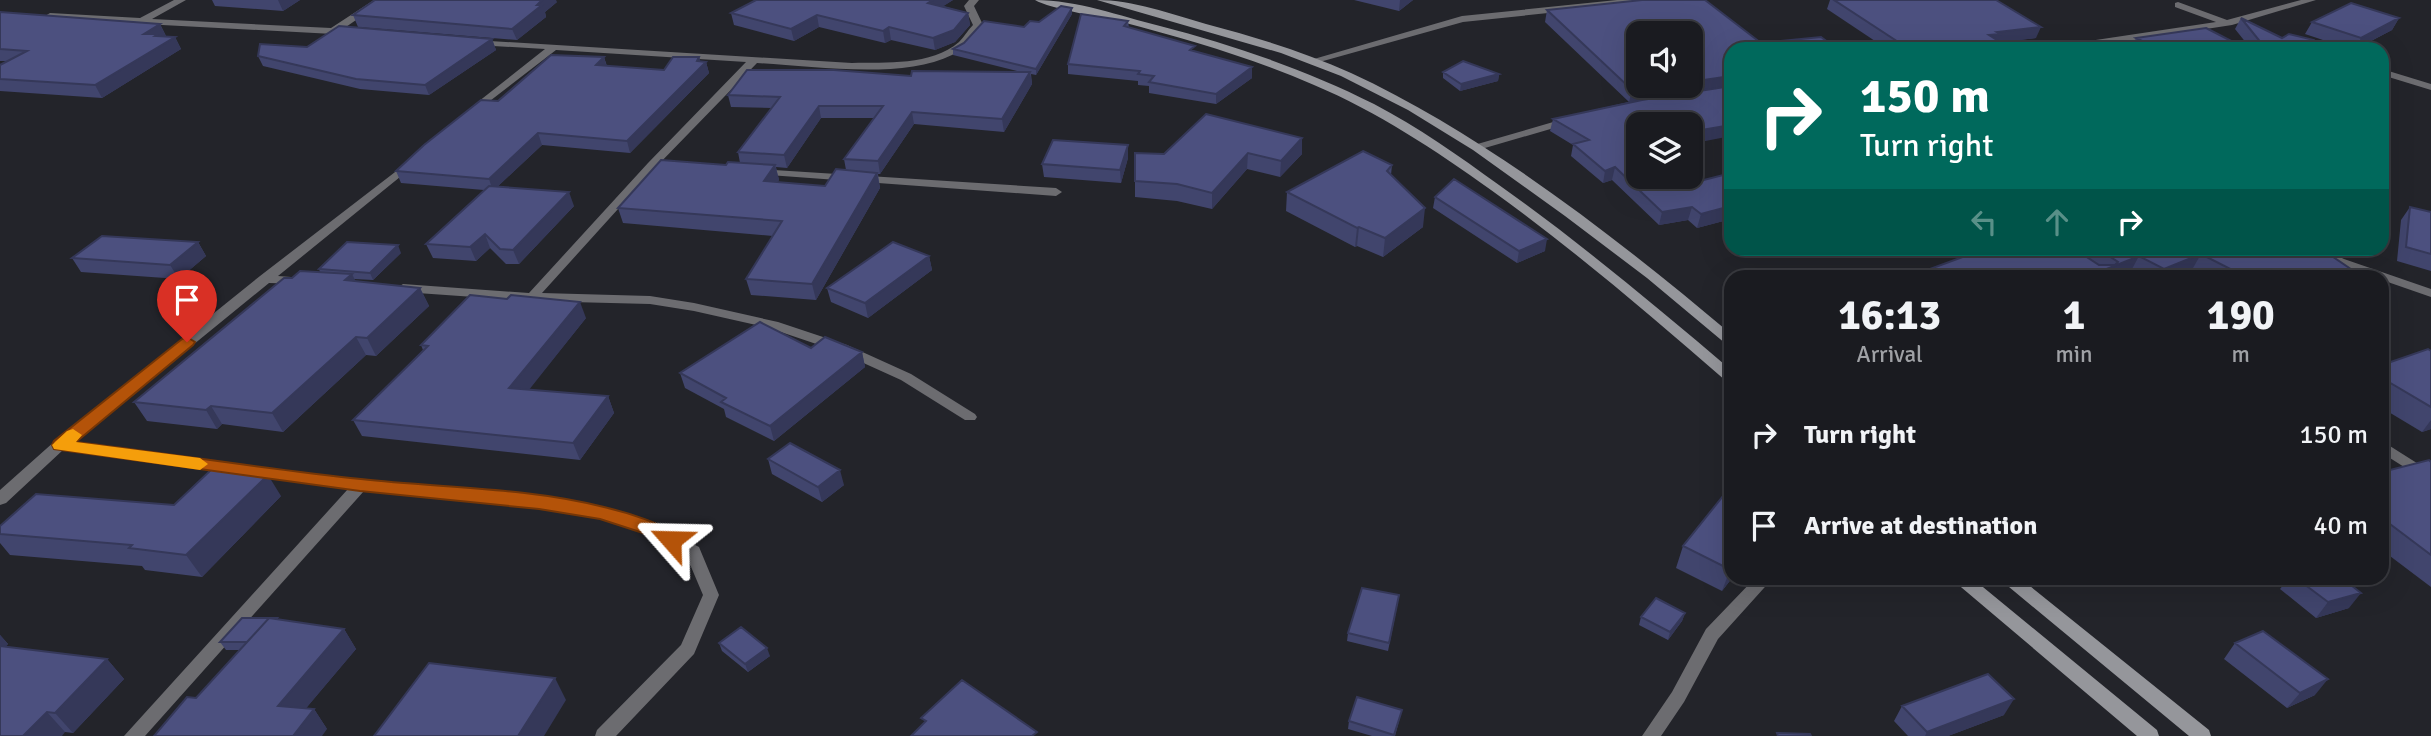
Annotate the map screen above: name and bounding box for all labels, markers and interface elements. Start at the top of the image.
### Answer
map controls [1626,21,1703,189]
button: sound [1626,21,1703,98]
text: 150 m [1860,66,1990,126]
icon: right [1745,70,1836,161]
button: layers [1626,112,1703,189]
text: Turn right [1860,126,1993,165]
icon: left [1965,203,2003,241]
icon: ahead [2038,203,2076,241]
icon: right [2111,203,2149,241]
pin [157,270,217,342]
icon: arrive [168,281,206,319]
text: 16:13 [1838,290,1941,341]
text: 1 [2063,290,2085,341]
text: 190 [2207,290,2275,341]
text: Arrival [1857,340,1923,369]
text: min [2055,340,2093,369]
text: m [2232,340,2250,369]
icon: right [1745,416,1783,454]
text: Turn right [1804,419,1916,451]
text: 150 m [2299,419,2368,451]
position arrow [634,503,708,577]
icon: arrive [1745,507,1783,545]
text: Arrive at destination [1804,510,2037,542]
text: 40 m [2313,510,2368,542]

